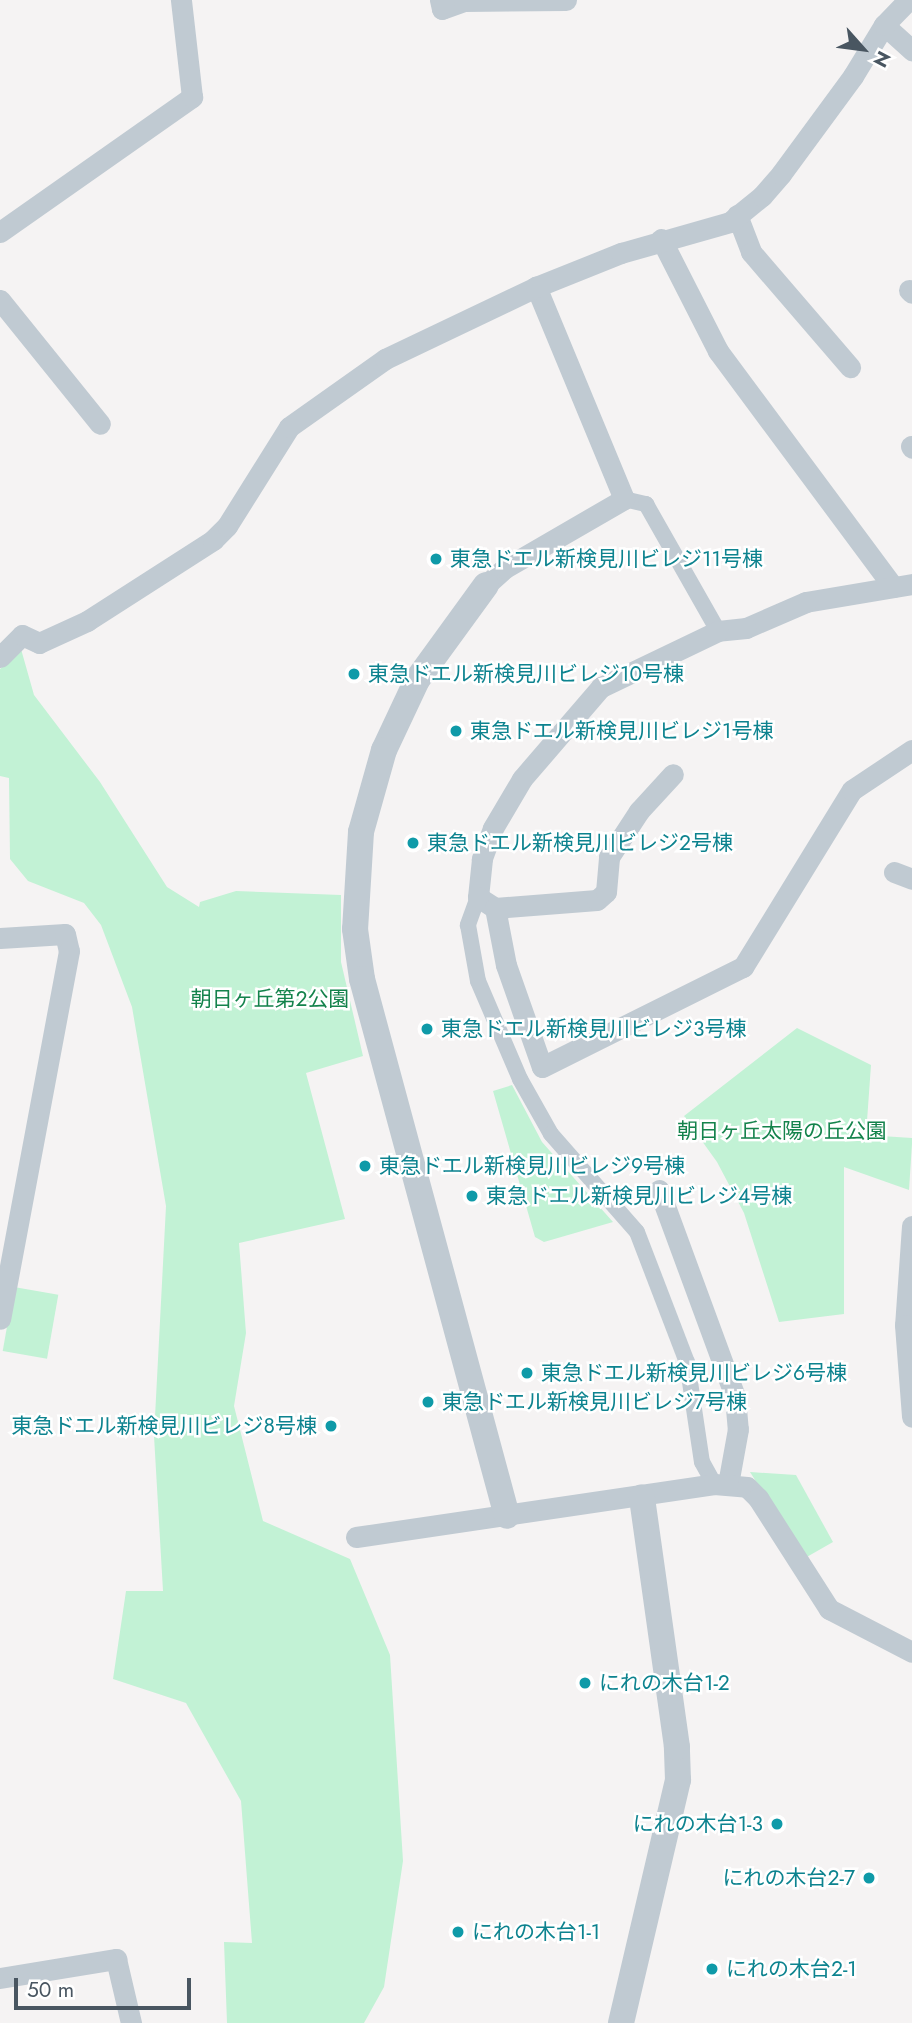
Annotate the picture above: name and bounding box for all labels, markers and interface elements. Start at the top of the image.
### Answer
north arrow [828,14,898,84]
text: N [867,46,897,72]
place label: 東急ドエル新検見川ビレジ11号棟 [450,546,763,572]
marker: 東急ドエル新検見川ビレジ11号棟 [428,551,444,567]
place label: 東急ドエル新検見川ビレジ10号棟 [368,661,684,687]
marker: 東急ドエル新検見川ビレジ10号棟 [346,666,362,682]
place label: 東急ドエル新検見川ビレジ1号棟 [470,718,773,744]
marker: 東急ドエル新検見川ビレジ1号棟 [448,723,464,739]
place label: 東急ドエル新検見川ビレジ2号棟 [427,830,733,856]
marker: 東急ドエル新検見川ビレジ2号棟 [405,835,421,851]
park label: 朝日ヶ丘第2公園 [191,986,349,1012]
place label: 東急ドエル新検見川ビレジ3号棟 [441,1016,746,1042]
marker: 東急ドエル新検見川ビレジ3号棟 [419,1021,435,1037]
park label: 朝日ヶ丘太陽の丘公園 [677,1118,887,1144]
place label: 東急ドエル新検見川ビレジ9号棟 [379,1153,685,1179]
marker: 東急ドエル新検見川ビレジ9号棟 [357,1158,373,1174]
place label: 東急ドエル新検見川ビレジ4号棟 [486,1183,792,1209]
marker: 東急ドエル新検見川ビレジ4号棟 [464,1188,480,1204]
place label: 東急ドエル新検見川ビレジ6号棟 [541,1360,847,1386]
marker: 東急ドエル新検見川ビレジ6号棟 [519,1365,535,1381]
place label: 東急ドエル新検見川ビレジ7号棟 [442,1389,747,1415]
marker: 東急ドエル新検見川ビレジ7号棟 [420,1394,436,1410]
place label: 東急ドエル新検見川ビレジ8号棟 [12,1413,317,1439]
marker: 東急ドエル新検見川ビレジ8号棟 [323,1418,339,1434]
place label: にれの木台1-2 [599,1670,730,1696]
marker: にれの木台1-2 [577,1675,593,1691]
place label: にれの木台1-3 [633,1811,763,1837]
marker: にれの木台1-3 [769,1816,785,1832]
place label: にれの木台2-7 [723,1865,855,1891]
marker: にれの木台2-7 [861,1870,877,1886]
place label: にれの木台1-1 [472,1919,600,1945]
marker: にれの木台1-1 [450,1924,466,1940]
place label: にれの木台2-1 [726,1956,857,1982]
marker: にれの木台2-1 [704,1961,720,1977]
scale bar [18,1964,194,2008]
text: 50 m [27,1975,74,2005]

